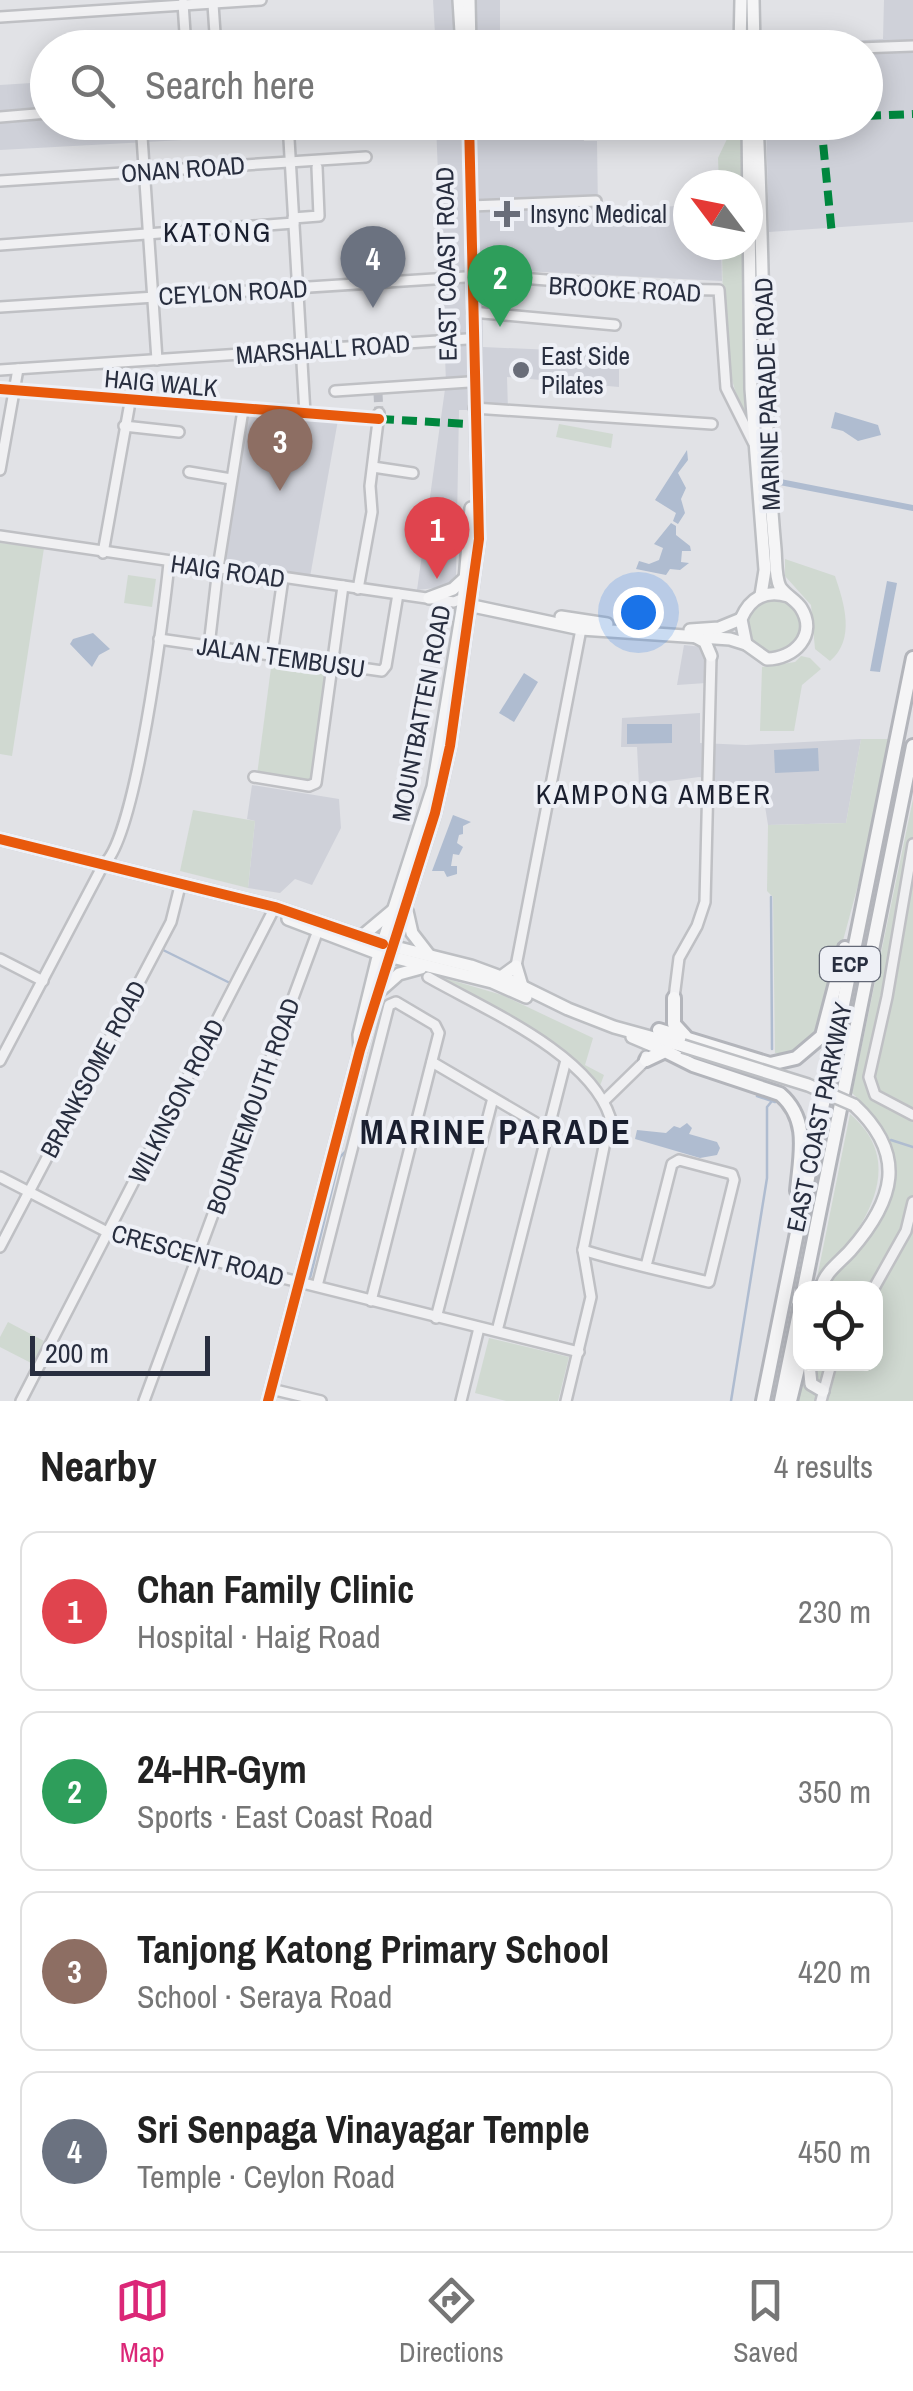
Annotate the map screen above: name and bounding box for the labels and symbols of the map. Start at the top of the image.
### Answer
street label: ONAN ROAD [120,148,246,190]
street label: EAST COAST ROAD [427,167,465,361]
north arrow [673,170,763,260]
place label: Insync Medical [530,197,667,231]
marker: Insync Medical [494,201,520,227]
district label: KATONG [163,213,273,251]
pin: 4 [340,226,406,308]
pin: 2 [468,245,532,327]
street label: BROOKE ROAD [548,268,702,310]
street label: CEYLON ROAD [158,271,308,313]
street label: MARINE PARADE ROAD [746,277,788,511]
street label: MARSHALL ROAD [235,326,411,372]
place label: East Side Pilates [541,339,630,402]
marker: East Side Pilates [510,359,532,381]
street label: HAIG WALK [103,361,219,405]
pin: 3 [248,408,312,491]
pin: 1 [404,496,470,579]
street label: HAIG ROAD [169,546,287,596]
your location [613,587,664,638]
street label: MOUNTBATTEN ROAD [383,602,459,824]
street label: JALAN TEMBUSU [195,628,367,686]
district label: KAMPONG AMBER [536,775,772,813]
road number: ECP [820,947,880,981]
street label: BRANKSOME ROAD [32,975,154,1163]
street label: BOURNEMOUTH ROAD [198,993,308,1219]
street label: EAST COAST PARKWAY [778,999,860,1235]
street label: WILKINSON ROAD [120,1013,232,1189]
district label: MARINE PARADE [360,1108,632,1155]
street label: CRESCENT ROAD [108,1216,288,1294]
scale bar [30,1331,210,1376]

